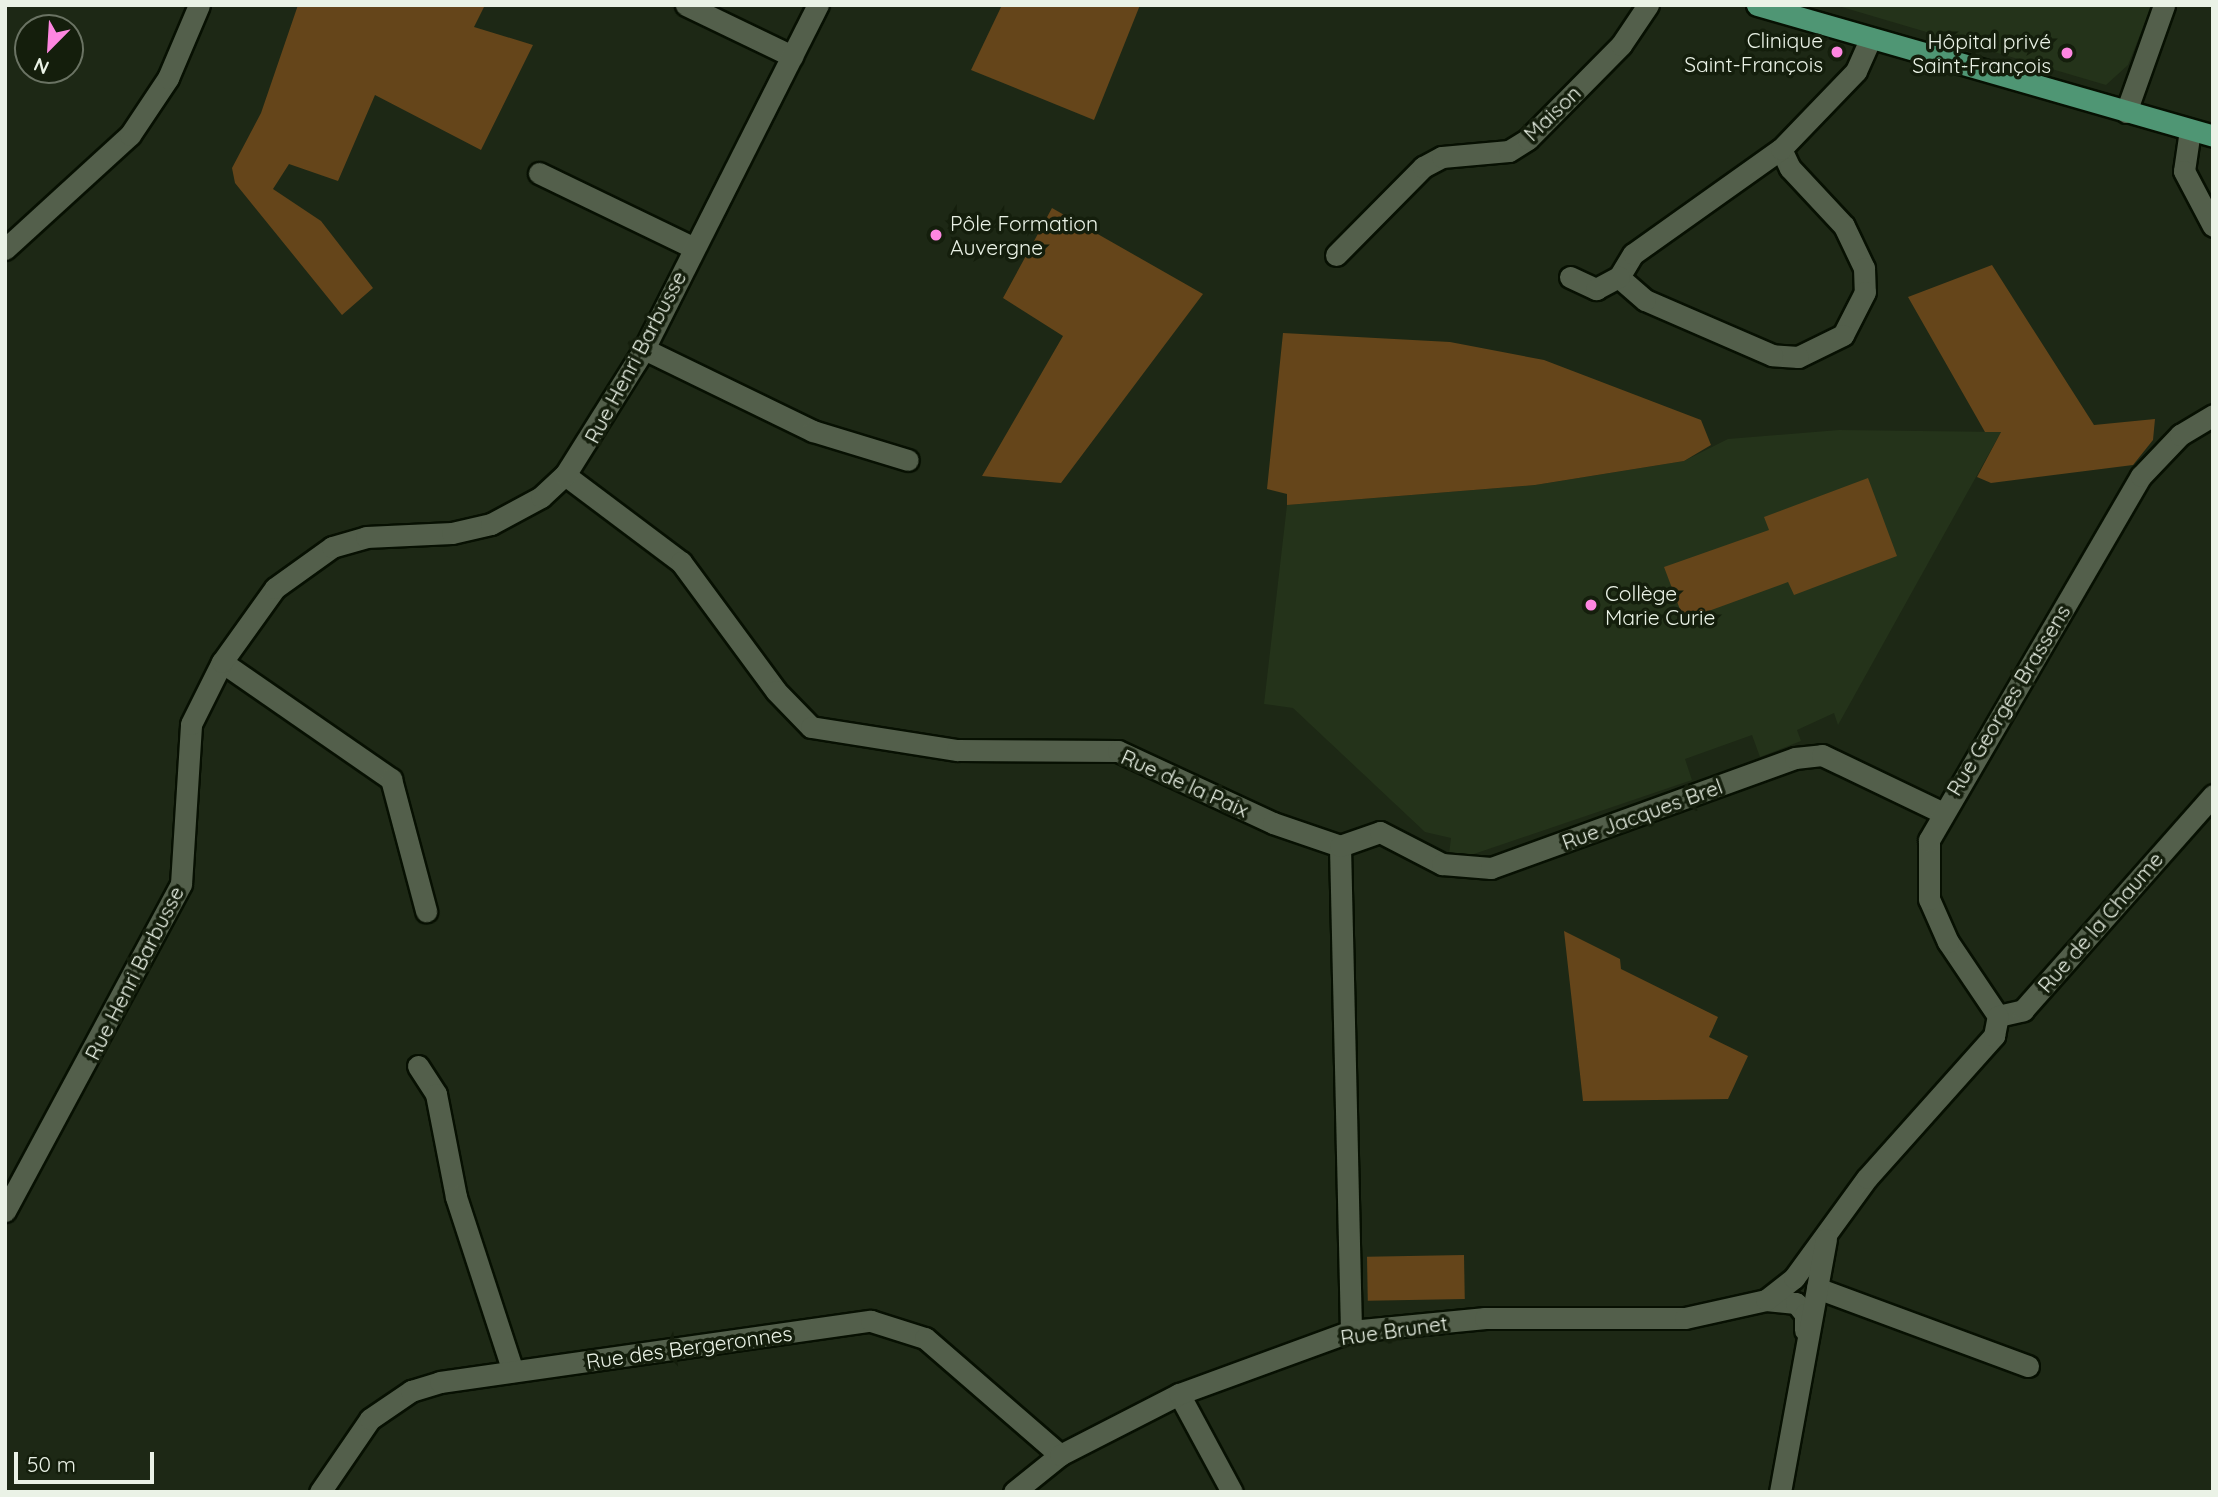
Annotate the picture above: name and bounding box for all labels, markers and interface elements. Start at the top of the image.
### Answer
north arrow [14,14,84,84]
place label: Clinique Saint-François [1684,27,1823,77]
place label: Hôpital privé Saint-François [1912,28,2051,78]
marker: Hôpital privé Saint-François [2057,43,2077,63]
marker: Clinique Saint-François [1829,44,1845,60]
text: N [30,53,53,80]
street label: Maison [1518,80,1586,146]
place label: Pôle Formation Auvergne [950,210,1098,260]
marker: Pôle Formation Auvergne [928,227,944,243]
street label: Rue Henri Barbusse [579,267,691,447]
place label: Collège Marie Curie [1605,580,1715,630]
marker: Collège Marie Curie [1583,597,1599,613]
street label: Rue Georges Brassens [1941,600,2075,800]
street label: Rue de la Paix [1117,744,1253,822]
street label: Rue Jacques Brel [1558,773,1726,855]
street label: Rue de la Chaume [2032,847,2168,997]
street label: Rue Henri Barbusse [79,882,189,1064]
street label: Rue Brunet [1339,1310,1449,1350]
street label: Rue des Bergeronnes [584,1320,794,1374]
scale bar [18,1438,158,1482]
text: 50 m [27,1451,76,1477]

